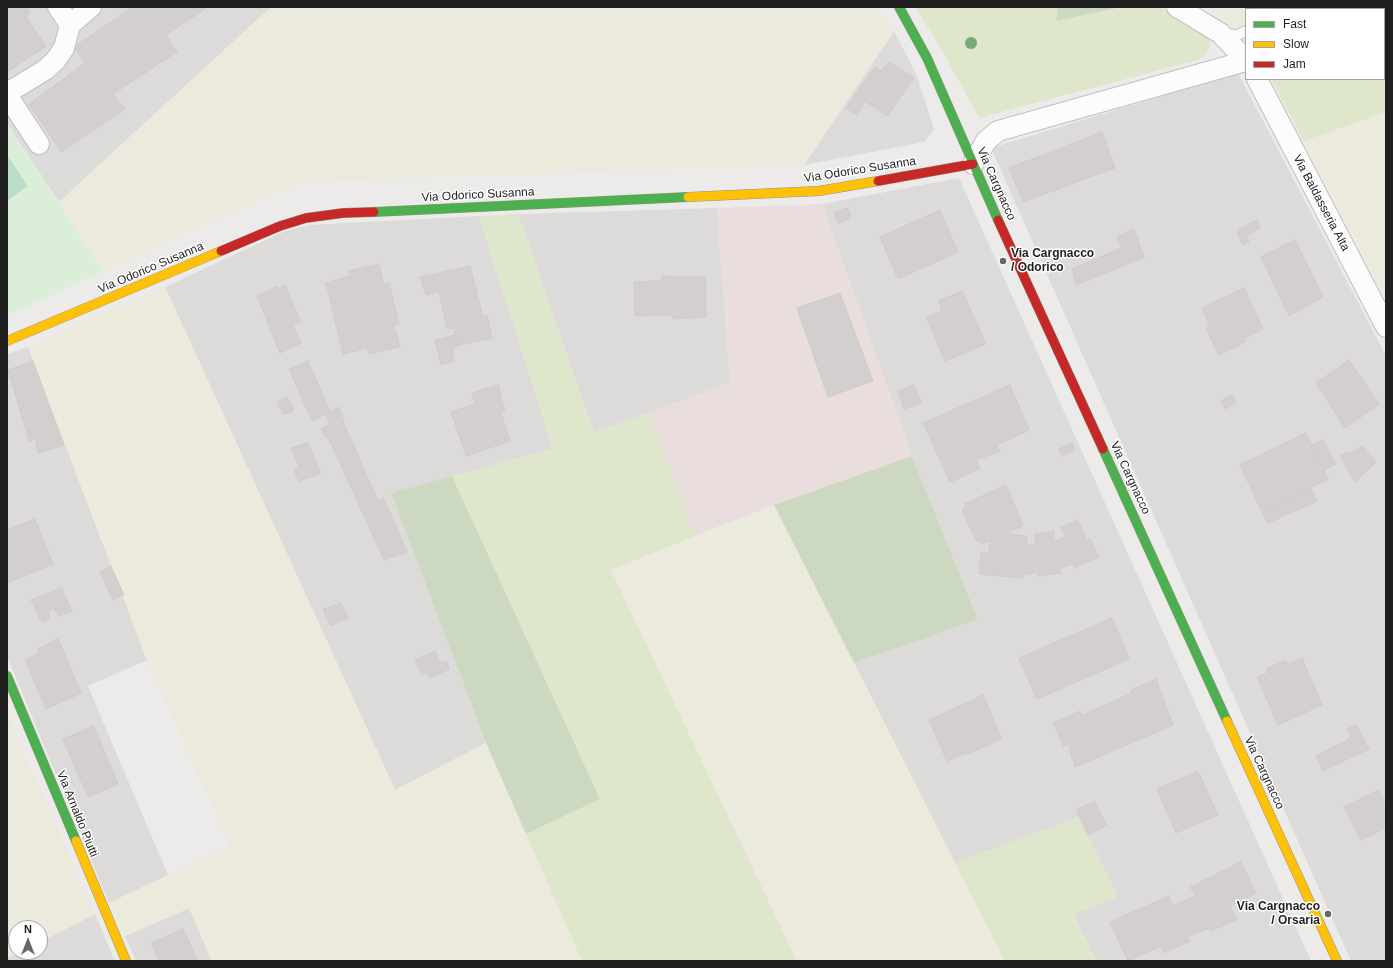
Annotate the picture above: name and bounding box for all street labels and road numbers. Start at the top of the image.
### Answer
street label: Via Cargnacco [973,145,1019,223]
street label: Via Baldasseria Alta [1289,152,1353,254]
street label: Via Odorico Susanna [803,154,917,186]
street label: Via Odorico Susanna [421,185,535,205]
street label: Via Odorico Susanna [96,239,206,297]
street label: Via Cargnacco [1107,439,1153,517]
street label: Via Cargnacco [1241,734,1287,812]
street label: Via Arnaldo Piutti [53,769,101,859]

